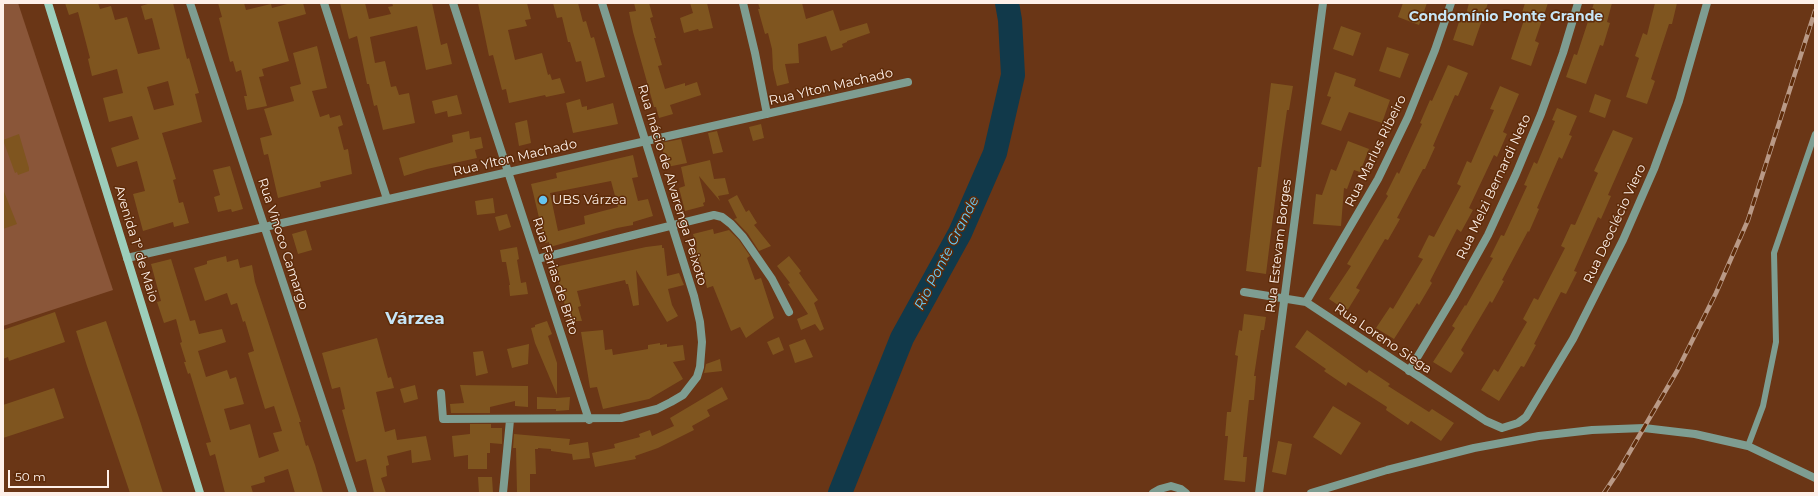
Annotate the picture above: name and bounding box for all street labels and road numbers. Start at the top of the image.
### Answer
street label: Rua Ylton Machado [767,65,895,109]
street label: Rua Inácio de Alvarenga Peixoto [634,83,710,287]
street label: Rua Marlus Ribeiro [1342,92,1410,210]
street label: Rua Melzi Bernardi Neto [1454,112,1534,262]
street label: Rua Ylton Machado [451,136,579,180]
street label: Rua Deoclécio Viero [1580,162,1650,286]
street label: Rua Vinoco Camargo [254,176,312,312]
street label: Rua Estevam Borges [1263,178,1295,314]
street label: Avenida 1º de Maio [111,184,161,304]
street label: Rua Farias de Brito [529,215,581,337]
street label: Rua Loreno Siega [1331,301,1435,377]

